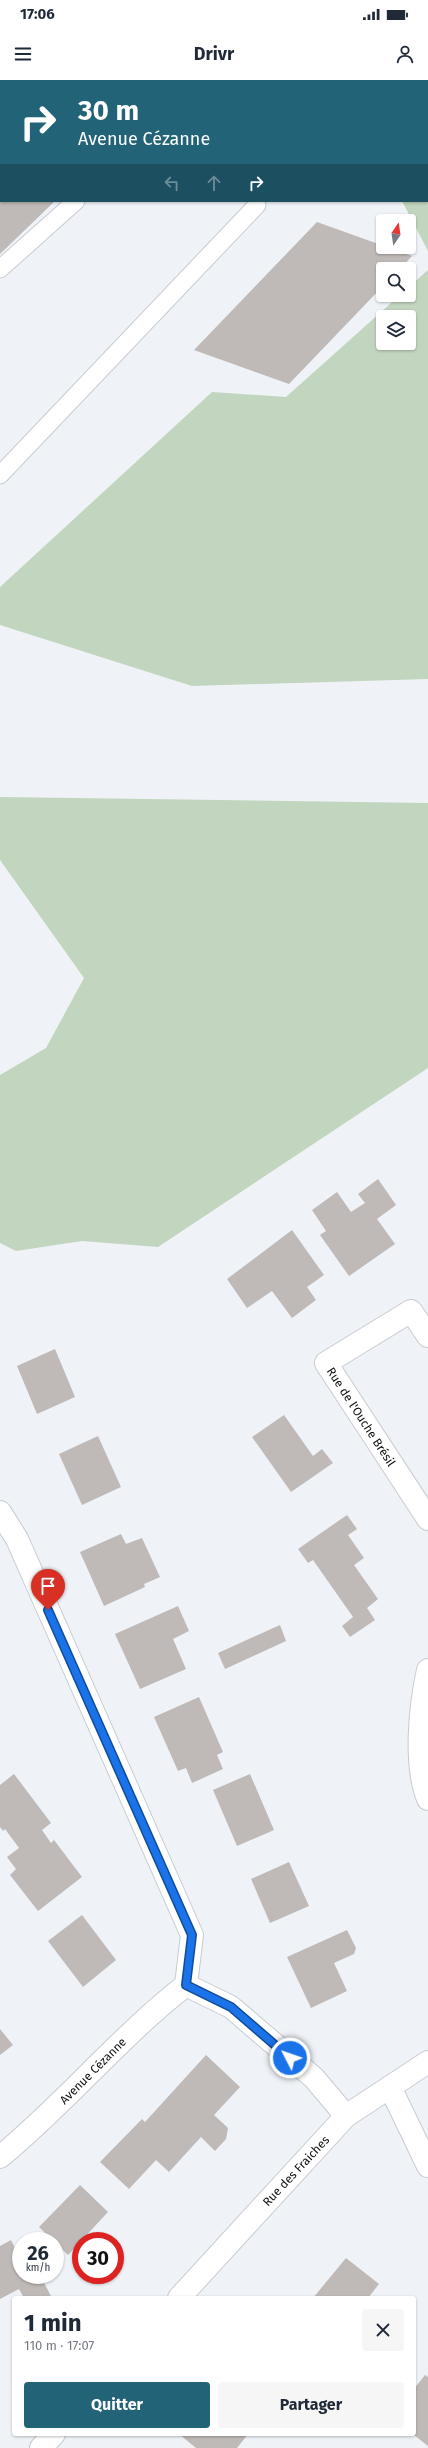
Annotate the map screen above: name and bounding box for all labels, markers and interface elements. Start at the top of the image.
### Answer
text: 17:06 [20,5,55,23]
icon: menu [12,43,34,65]
text: Drivr [194,43,234,65]
icon: person [394,43,416,65]
text: 30 m [78,94,139,127]
icon: right [12,96,64,148]
text: Avenue Cézanne [78,128,210,150]
icon: left [161,172,183,194]
icon: ahead [203,172,225,194]
icon: right [245,172,267,194]
north arrow [376,214,416,254]
map controls [376,214,416,350]
button: search [376,262,416,302]
button: layers [376,310,416,350]
street label: Rue de l'Ouche Brésil [324,1365,399,1470]
pin [31,1569,65,1610]
icon: arrive [37,1575,59,1597]
street label: Avenue Cézanne [57,2035,129,2107]
position arrow [269,2037,311,2079]
street label: Rue des Fraiches [260,2133,332,2209]
speed limit sign: 30 [72,2232,124,2284]
text: 26 [27,2241,49,2265]
text: km/h [26,2262,50,2274]
text: 1 min [24,2309,82,2337]
button: close [362,2309,404,2351]
text: 110 m · 17:07 [24,2338,94,2353]
button: Quitter [24,2382,210,2428]
button: Partager [218,2382,404,2428]

